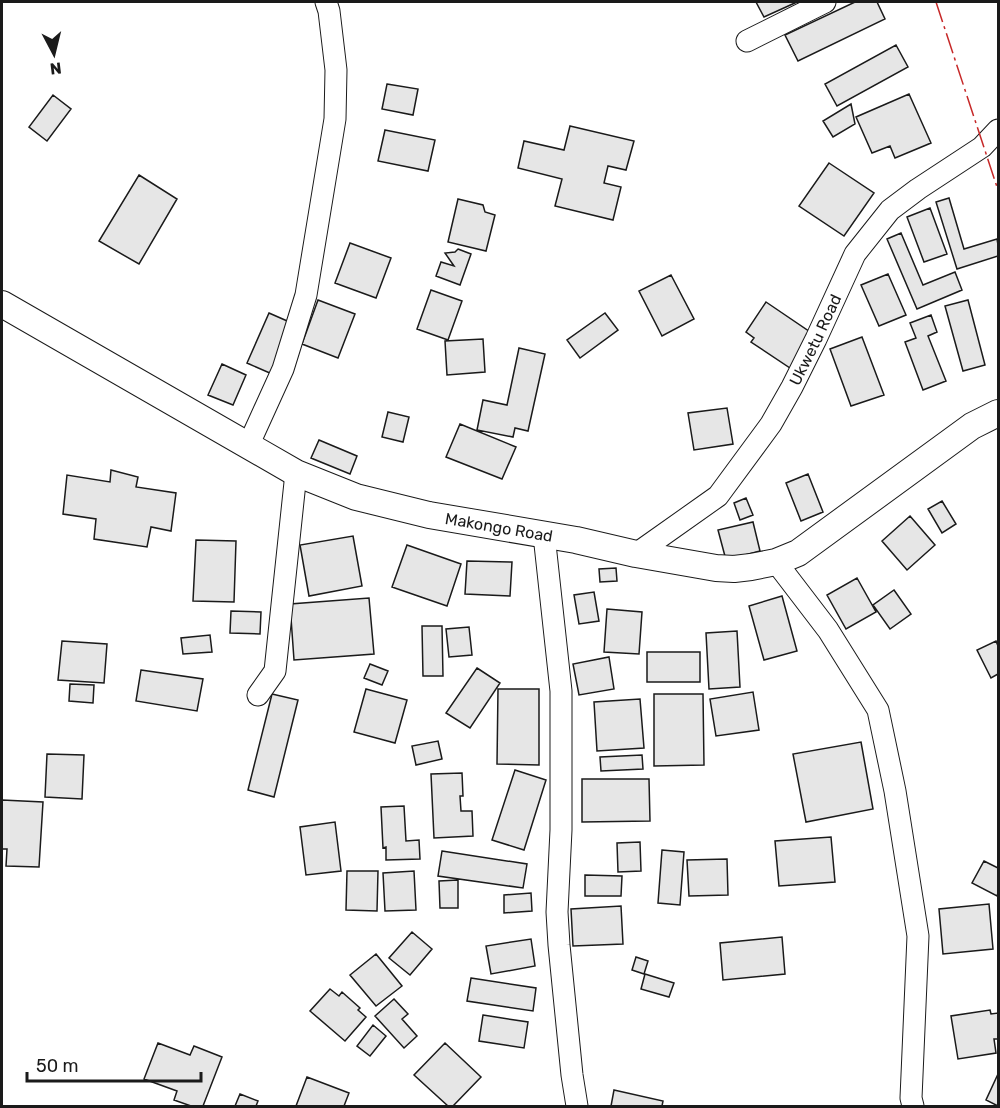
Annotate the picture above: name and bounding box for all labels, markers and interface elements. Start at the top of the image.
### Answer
north arrow [24,24,84,84]
text: N [49,58,63,79]
street label: Ukwetu Road [785,291,845,389]
street label: Makongo Road [444,509,554,546]
scale bar [27,1045,201,1083]
text: 50 m [36,1055,79,1077]

